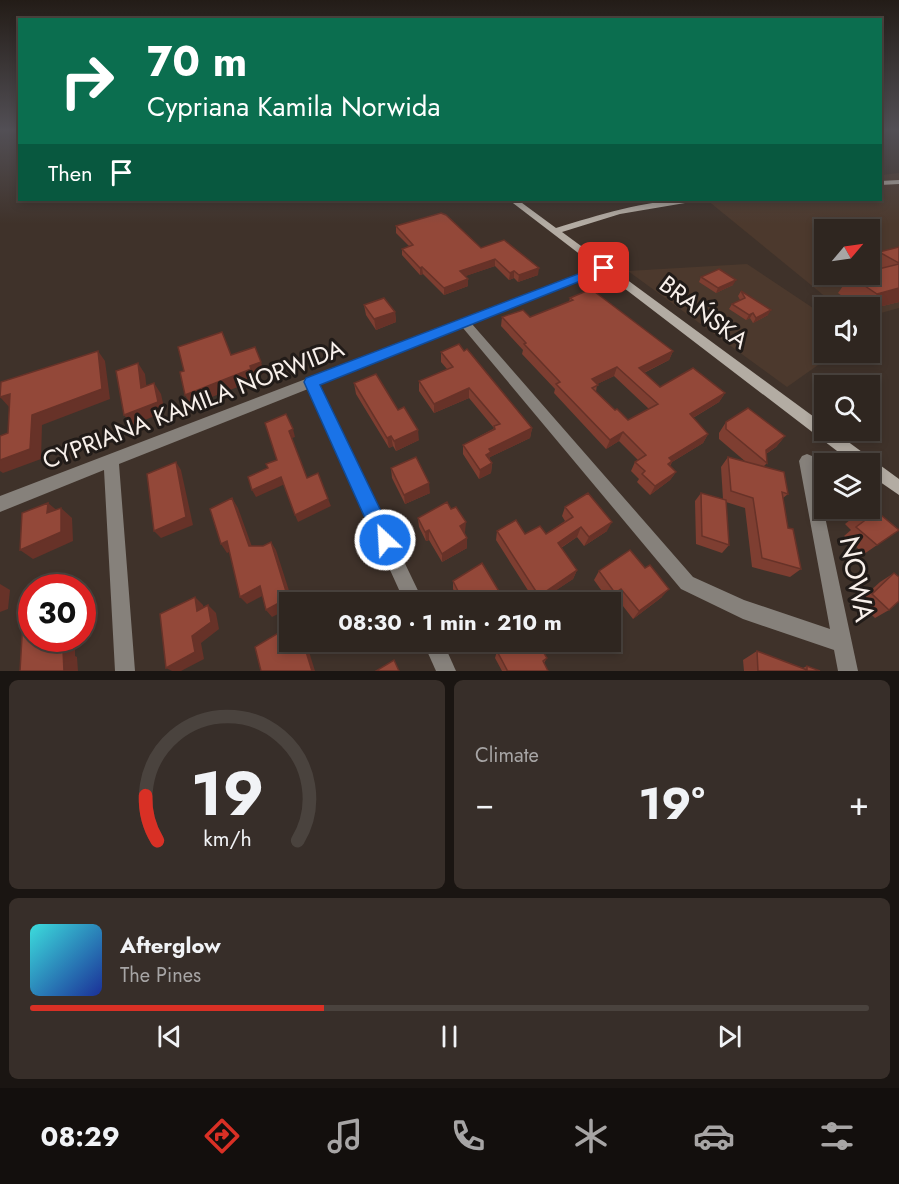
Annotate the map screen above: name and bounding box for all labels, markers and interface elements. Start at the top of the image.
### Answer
text: 70 m [147,31,247,92]
icon: right [48,42,126,120]
text: Cypriana Kamila Norwida [147,87,440,126]
icon: arrive [105,156,138,189]
text: Then [48,157,93,189]
north arrow [814,219,880,285]
map controls [814,219,880,519]
pin [578,242,629,293]
icon: arrive [587,251,620,284]
street label: BRAŃSKA [652,267,756,357]
button: sound [814,297,880,363]
street label: CYPRIANA KAMILA NORWIDA [37,330,349,478]
button: search [814,375,880,441]
button: layers [814,453,880,519]
position arrow [353,508,417,572]
street label: NOWA [829,533,885,626]
speed limit sign: 30 [18,574,96,652]
text: 08:30 · 1 min · 210 m [338,606,562,638]
text: Climate [475,741,539,770]
text: 19 [190,748,264,838]
text: 19° [638,771,705,836]
text: − [475,780,494,827]
text: + [849,780,869,827]
text: km/h [203,824,251,855]
text: Afterglow [120,929,221,961]
text: The Pines [120,961,201,990]
icon: previous [153,1020,186,1053]
icon: pause [433,1020,466,1053]
icon: next [713,1020,746,1053]
icon: directions [201,1115,243,1157]
icon: music [324,1115,366,1157]
icon: phone [447,1115,489,1157]
icon: climate [570,1115,612,1157]
icon: car [693,1115,735,1157]
icon: filters [816,1115,858,1157]
text: 08:29 [41,1117,120,1156]

